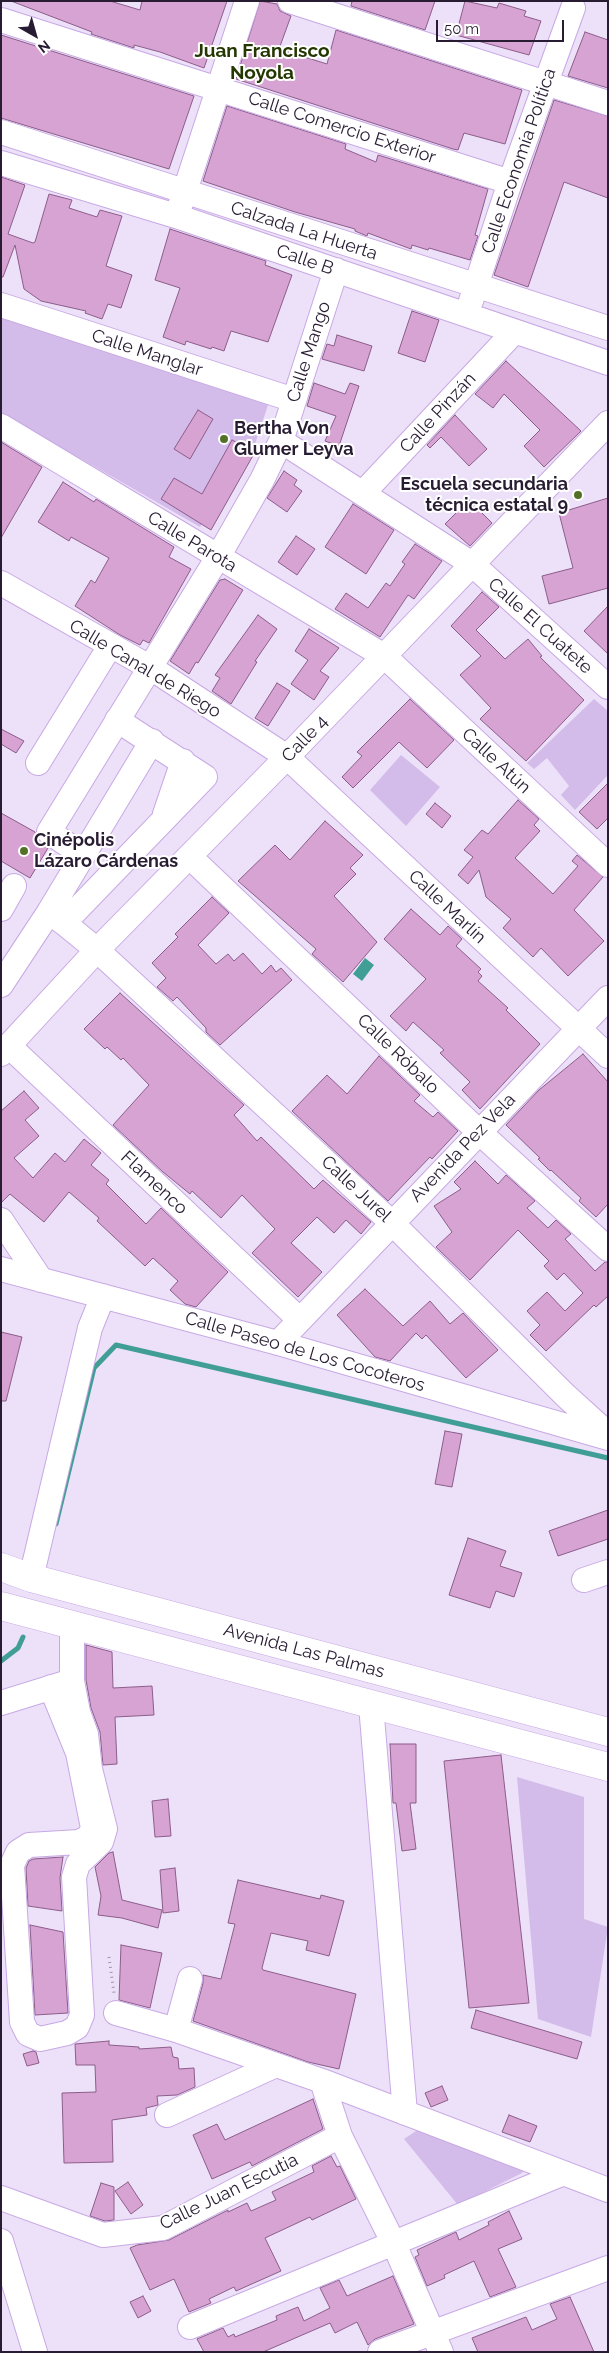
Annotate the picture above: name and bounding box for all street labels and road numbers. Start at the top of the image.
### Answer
street label: Calle Economía Política [477,66,561,256]
street label: Calle Comercio Exterior [245,87,439,169]
street label: Calzada La Huerta [228,197,380,265]
street label: Calle B [274,240,336,280]
street label: Calle Mango [283,299,335,405]
street label: Calle Manglar [89,325,205,381]
street label: Calle Pinzán [395,368,481,458]
street label: Calle Parota [143,507,241,577]
street label: Calle El Cuatete [483,573,597,679]
street label: Calle Canal de Riego [65,615,225,723]
street label: Calle 4 [277,711,333,767]
street label: Calle Atún [457,724,535,798]
street label: Calle Marlín [404,866,490,948]
street label: Calle Róbalo [352,1009,444,1099]
street label: Avenida Pez Vela [406,1089,520,1207]
street label: Flamenco [116,1147,192,1219]
street label: Calle Jurel [317,1151,395,1227]
street label: Calle Paseo de Los Cocoteros [183,1307,427,1397]
street label: Avenida Las Palmas [221,1619,387,1683]
street label: Calle Juan Escutia [156,2149,302,2235]

